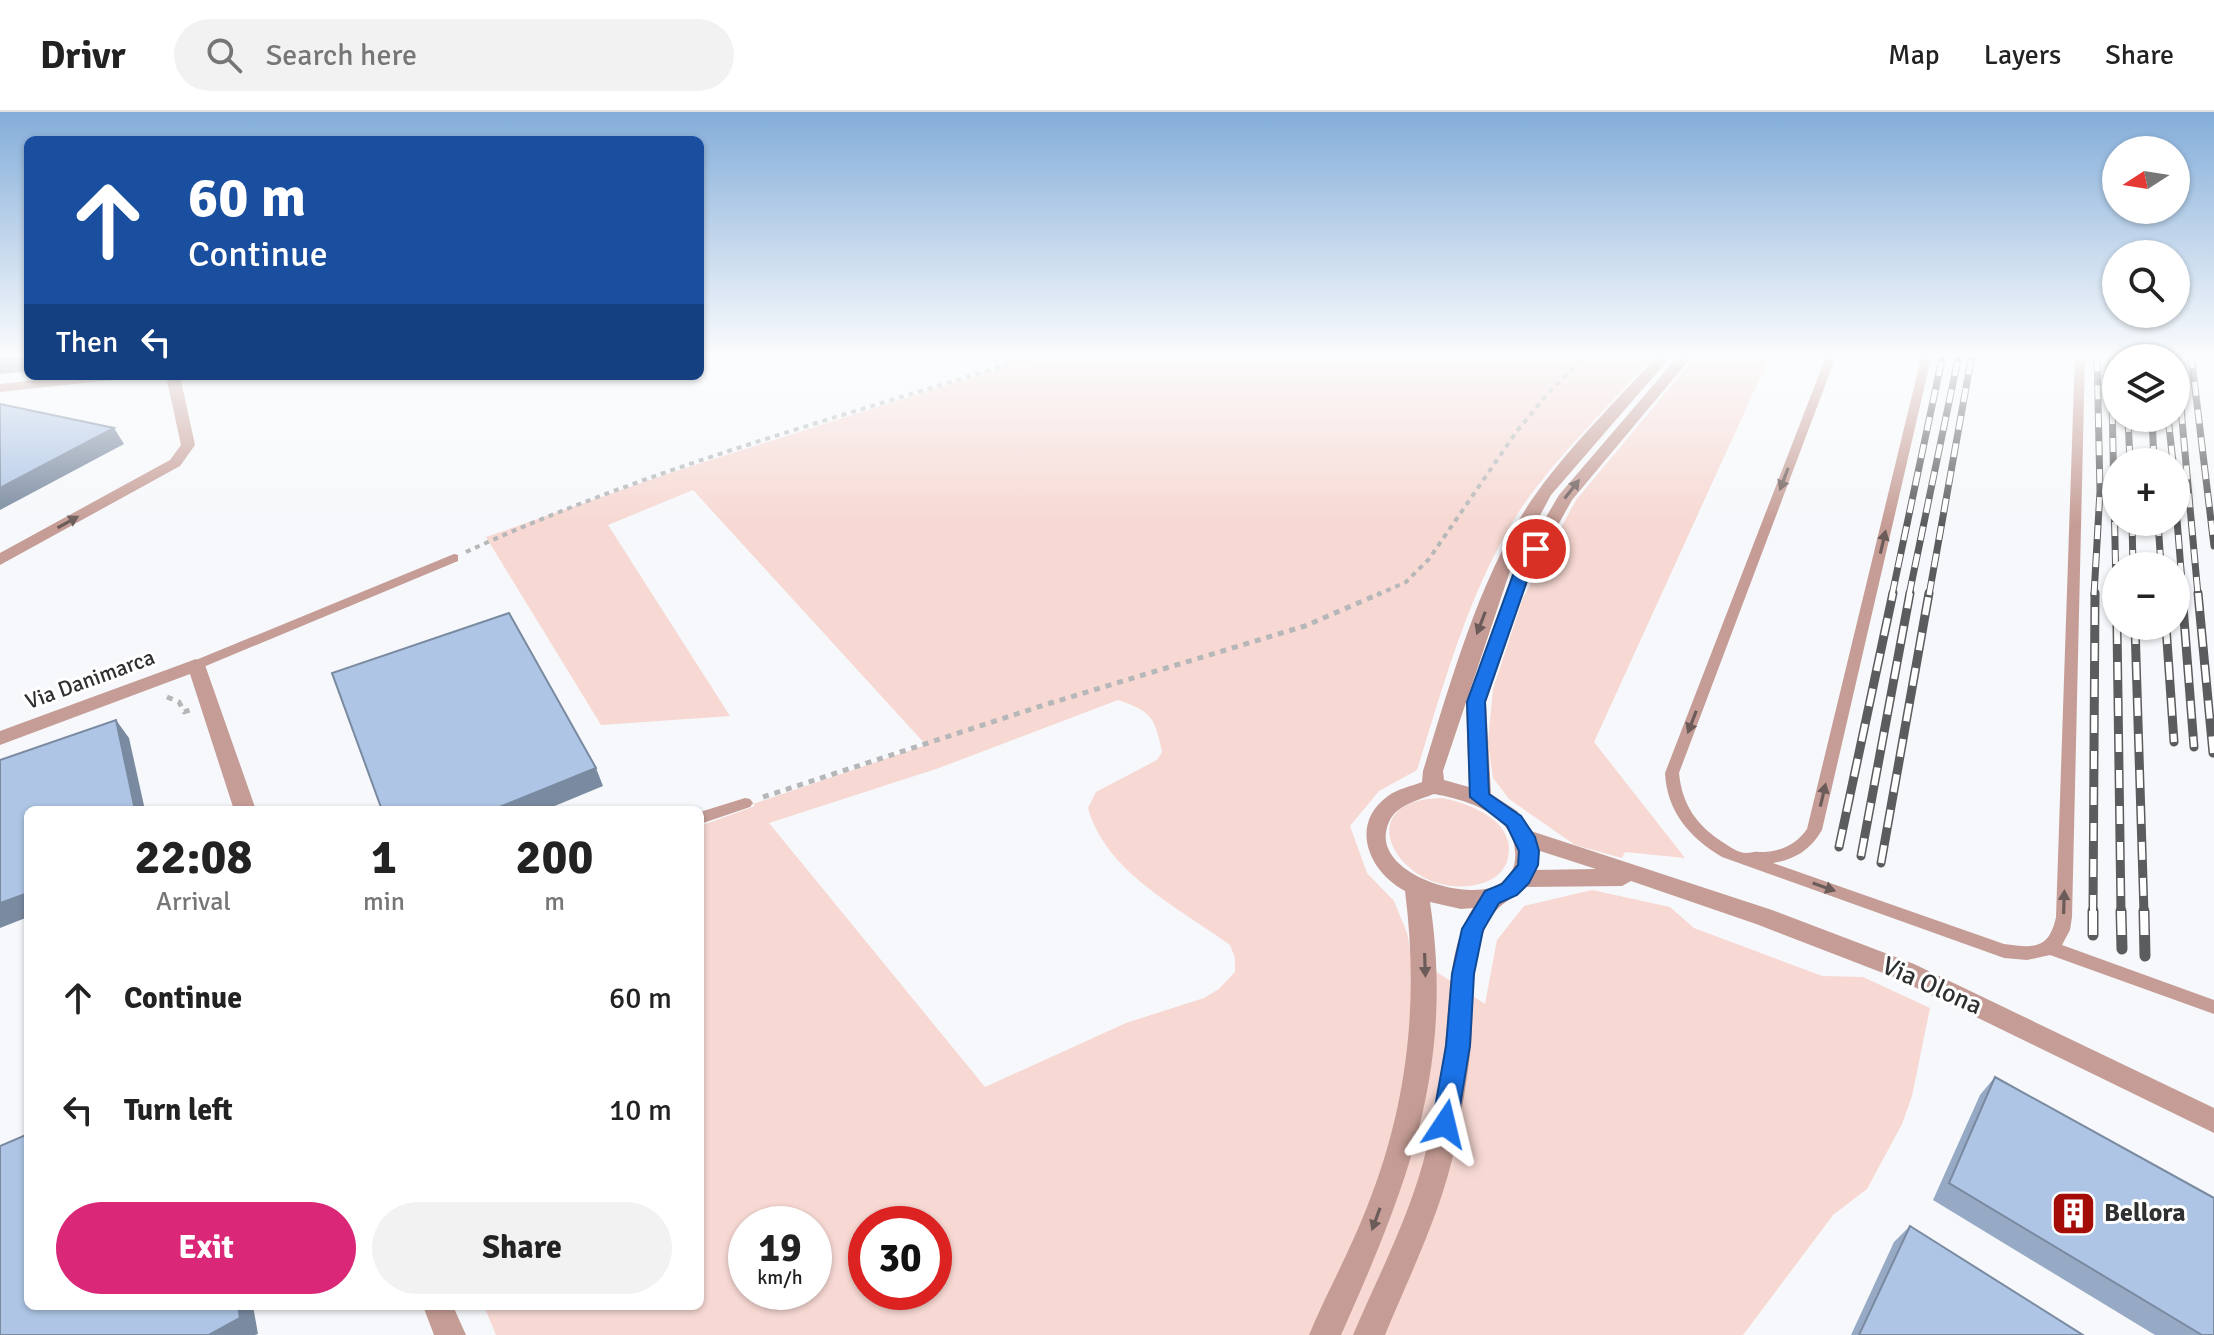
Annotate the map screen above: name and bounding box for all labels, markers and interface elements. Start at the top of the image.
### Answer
search box [174,19,734,91]
text: Drivr [40,32,126,79]
icon: search [202,33,246,77]
text: Search here [266,37,417,74]
text: Map [1888,38,1940,72]
text: Layers [1984,38,2061,72]
text: Share [2105,38,2174,72]
north arrow [2102,136,2190,224]
map controls [2102,136,2190,640]
text: 60 m [188,163,306,232]
icon: ahead [56,168,160,272]
text: Continue [188,232,328,277]
button: search [2102,240,2190,328]
icon: left [134,320,178,364]
text: Then [56,324,118,361]
button: layers [2102,344,2190,432]
button: + [2102,448,2190,536]
one-way arrow [1777,467,1790,491]
one-way arrow [1564,479,1580,499]
pin [1502,515,1570,583]
one-way arrow [57,516,80,529]
icon: arrive [1514,527,1558,571]
one-way arrow [1877,529,1889,554]
button: − [2102,552,2190,640]
one-way arrow [1474,611,1487,635]
street label: Via Danimarca [22,643,158,715]
one-way arrow [1685,711,1698,735]
one-way arrow [1817,782,1829,807]
text: 22:08 [135,828,252,887]
text: 1 [371,828,397,887]
text: 200 [516,828,593,887]
one-way arrow [1813,882,1837,894]
text: Arrival [156,886,231,918]
text: min [363,886,405,918]
text: m [544,886,565,918]
one-way arrow [2058,889,2071,914]
street label: Via Olona [1877,950,1987,1022]
one-way arrow [1418,953,1431,978]
icon: ahead [56,976,100,1020]
text: Continue [124,980,242,1017]
text: 60 m [609,980,672,1017]
position arrow [1403,1082,1487,1166]
icon: left [56,1088,100,1132]
text: Turn left [124,1092,233,1129]
text: 10 m [609,1092,672,1129]
building icon: Bellora [2049,1189,2097,1237]
place label: Bellora [2104,1197,2186,1229]
button: Exit [56,1202,356,1294]
button: Share [372,1202,672,1294]
speed limit sign: 30 [848,1206,952,1310]
one-way arrow [1369,1207,1382,1231]
text: 19 [758,1223,802,1273]
text: km/h [757,1265,803,1290]

